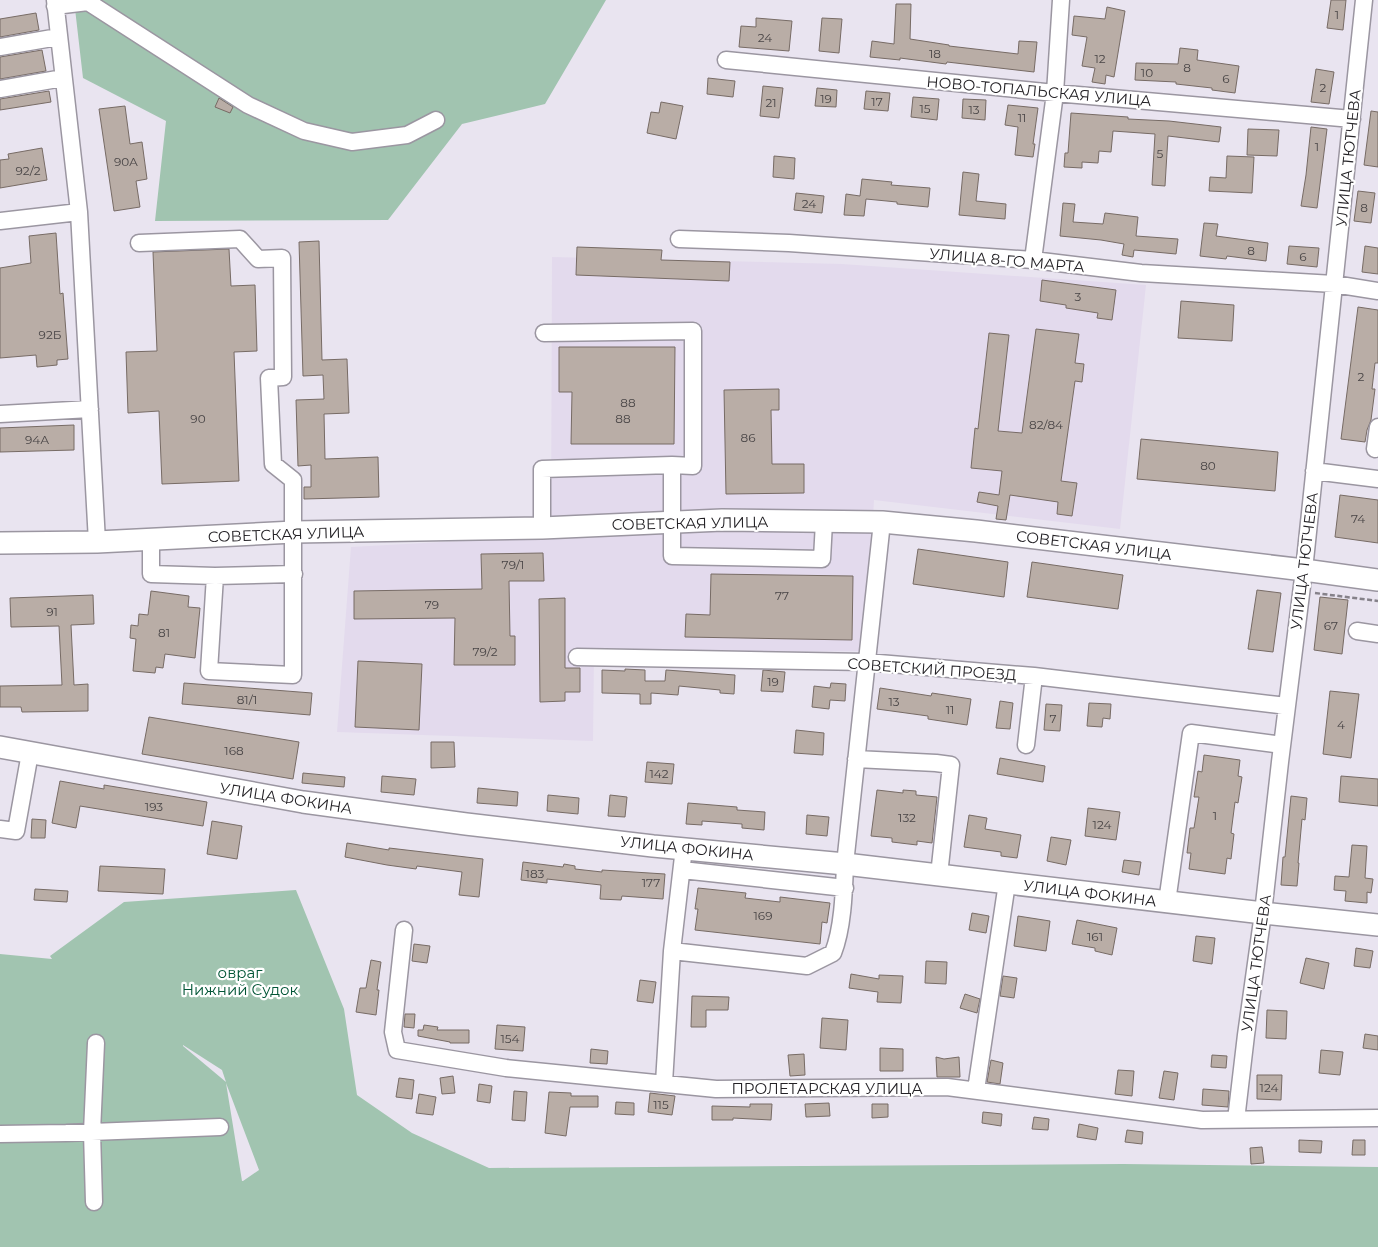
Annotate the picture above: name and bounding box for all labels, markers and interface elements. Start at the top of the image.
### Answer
house number: 1 [1335,7,1339,22]
house number: 24 [758,30,772,45]
house number: 18 [929,46,941,61]
house number: 12 [1094,51,1106,66]
house number: 8 [1183,60,1191,75]
house number: 10 [1141,65,1153,80]
house number: 6 [1222,71,1230,86]
street label: НОВО-ТОПАЛЬСКАЯ УЛИЦА [926,72,1152,110]
house number: 2 [1320,80,1327,95]
street label: УЛИЦА ТЮТЧЕВА [1331,88,1365,228]
house number: 19 [820,91,832,106]
house number: 17 [871,94,883,109]
house number: 21 [765,95,777,110]
house number: 15 [919,101,931,116]
house number: 13 [968,102,980,117]
house number: 11 [1018,110,1026,125]
house number: 1 [1315,139,1319,154]
house number: 5 [1157,146,1164,161]
house number: 90А [114,154,138,169]
house number: 92/2 [15,163,41,178]
house number: 24 [802,196,816,211]
house number: 8 [1360,200,1368,215]
house number: 8 [1247,243,1255,258]
street label: УЛИЦА 8-ГО МАРТА [929,244,1085,276]
house number: 6 [1299,249,1307,264]
house number: 3 [1075,289,1082,304]
house number: 92Б [39,327,62,342]
house number: 2 [1358,369,1365,384]
house number: 88 [620,395,636,410]
house number: 90 [190,411,206,426]
house number: 88 [615,411,631,426]
house number: 82/84 [1029,417,1063,432]
house number: 86 [741,430,755,445]
house number: 94А [25,432,49,447]
house number: 80 [1200,458,1216,473]
street label: УЛИЦА ТЮТЧЕВА [1286,491,1322,631]
house number: 74 [1351,511,1365,526]
street label: СОВЕТСКАЯ УЛИЦА [611,512,769,534]
street label: СОВЕТСКАЯ УЛИЦА [207,522,365,546]
street label: СОВЕТСКАЯ УЛИЦА [1015,526,1173,564]
house number: 79/1 [502,557,524,572]
house number: 77 [775,588,789,603]
house number: 79 [425,597,439,612]
house number: 91 [46,604,58,619]
house number: 67 [1324,618,1338,633]
house number: 81 [158,625,170,640]
house number: 79/2 [473,644,498,659]
street label: СОВЕТСКИЙ ПРОЕЗД [847,654,1017,684]
house number: 19 [767,674,779,689]
house number: 81/1 [237,692,257,707]
house number: 13 [888,694,900,709]
house number: 11 [946,702,954,717]
house number: 7 [1049,711,1057,726]
house number: 4 [1337,717,1345,732]
house number: 168 [224,743,244,758]
house number: 142 [649,766,669,781]
street label: УЛИЦА ФОКИНА [218,778,354,818]
house number: 193 [145,799,163,814]
house number: 1 [1213,808,1217,823]
house number: 132 [898,810,916,825]
house number: 124 [1093,817,1111,832]
street label: УЛИЦА ФОКИНА [619,832,755,864]
house number: 183 [526,866,545,881]
house number: 177 [642,875,660,890]
street label: УЛИЦА ФОКИНА [1022,875,1158,911]
street label: УЛИЦА ТЮТЧЕВА [1237,893,1275,1033]
house number: 169 [754,908,772,923]
house number: 161 [1087,929,1103,944]
park label: овраг Нижний Судок [182,963,299,999]
house number: 154 [500,1031,520,1046]
street label: ПРОЛЕТАРСКАЯ УЛИЦА [731,1079,923,1098]
house number: 124 [1260,1080,1278,1095]
house number: 115 [653,1097,669,1112]

